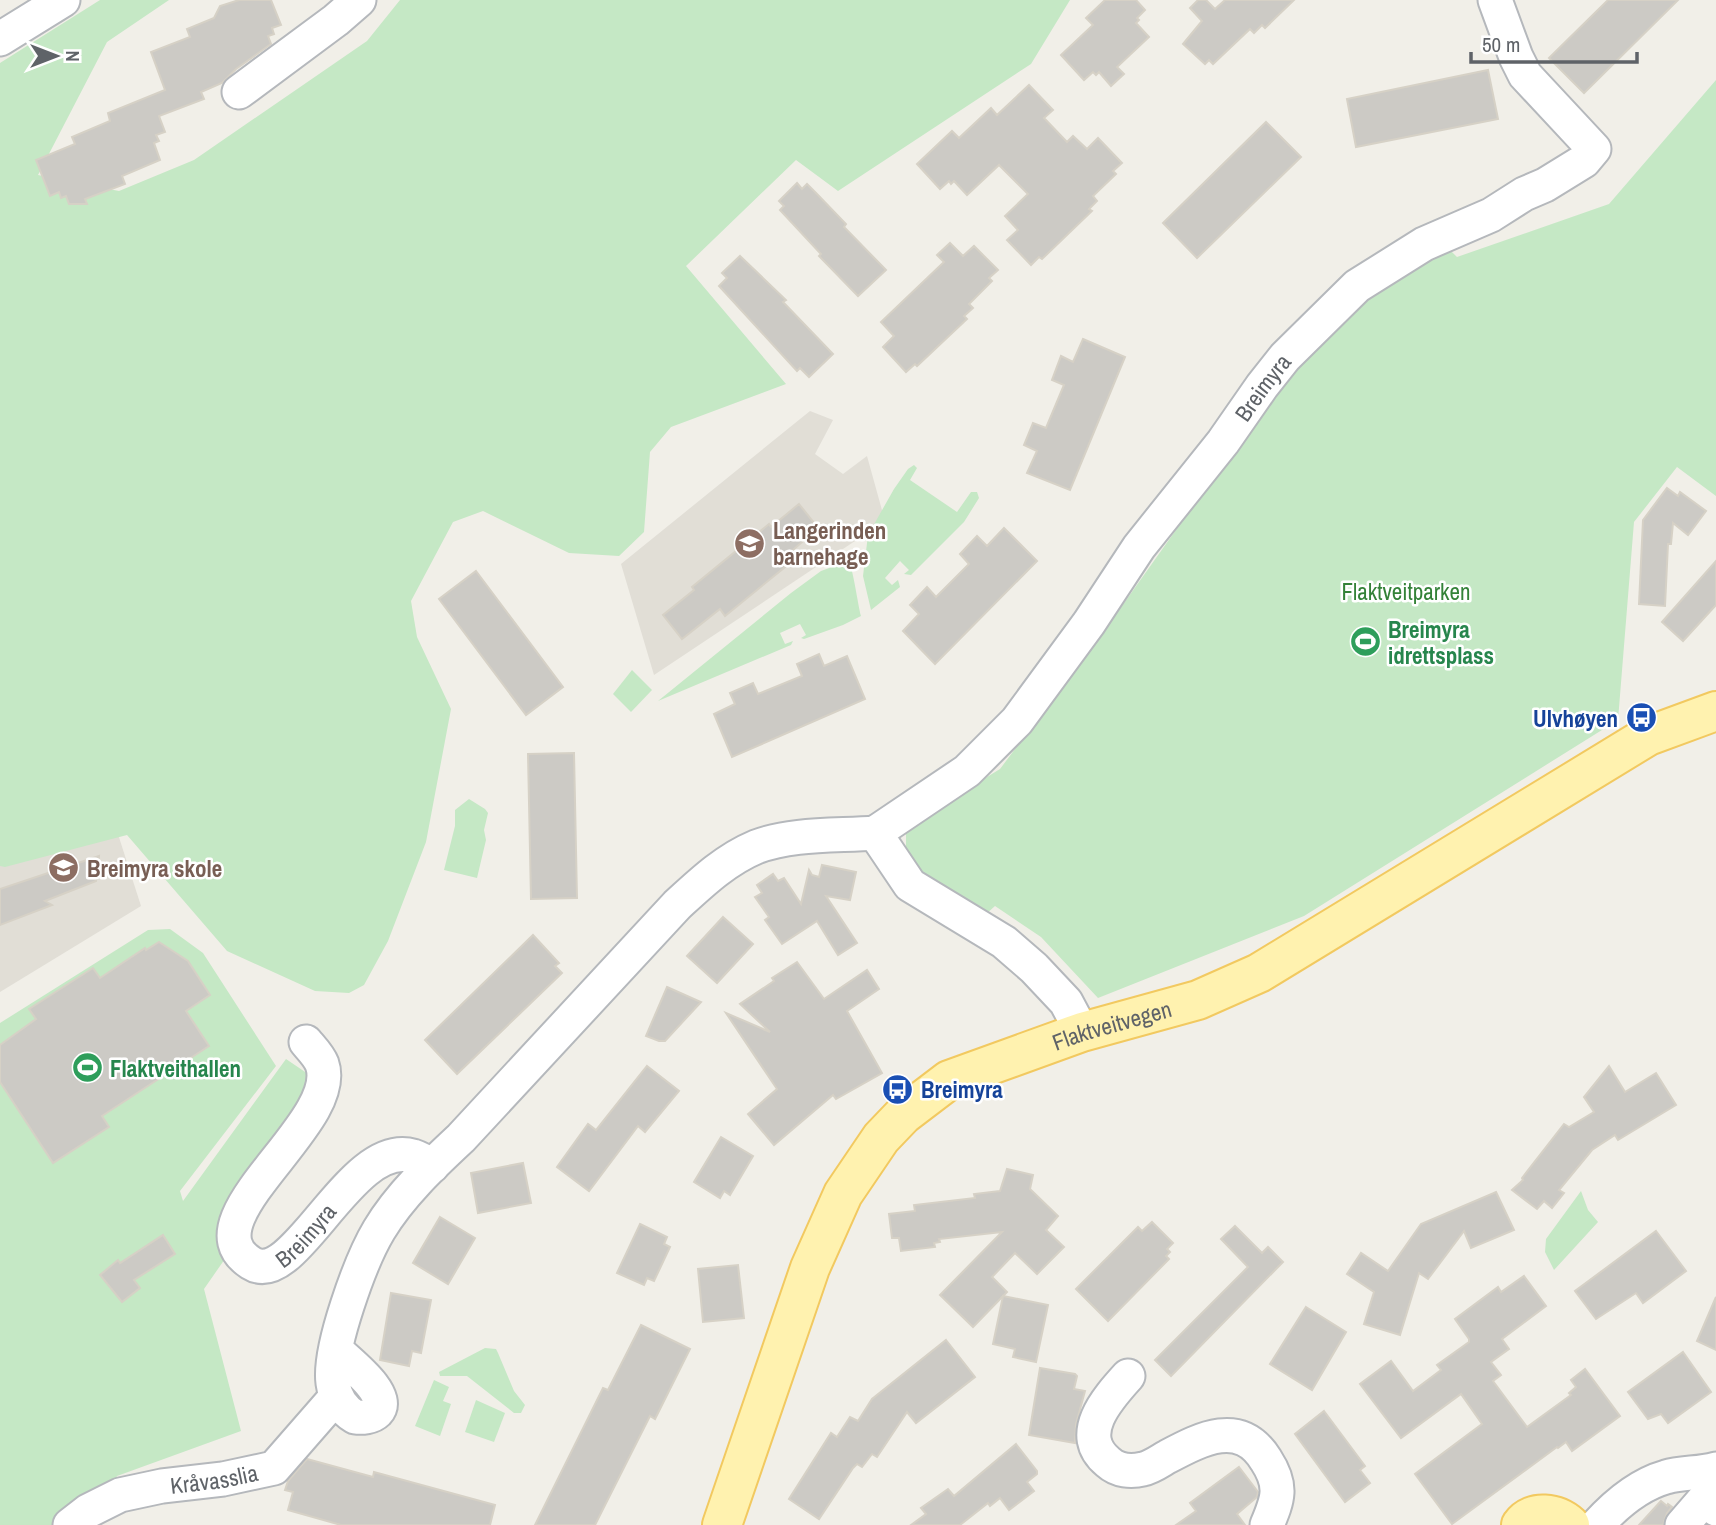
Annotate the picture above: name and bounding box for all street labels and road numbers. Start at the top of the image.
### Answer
street label: Breimyra [1227,347,1298,427]
street label: Flaktveitvegen [1048,993,1175,1057]
street label: Breimyra [269,1196,343,1274]
street label: Kråvasslia [169,1456,261,1500]

